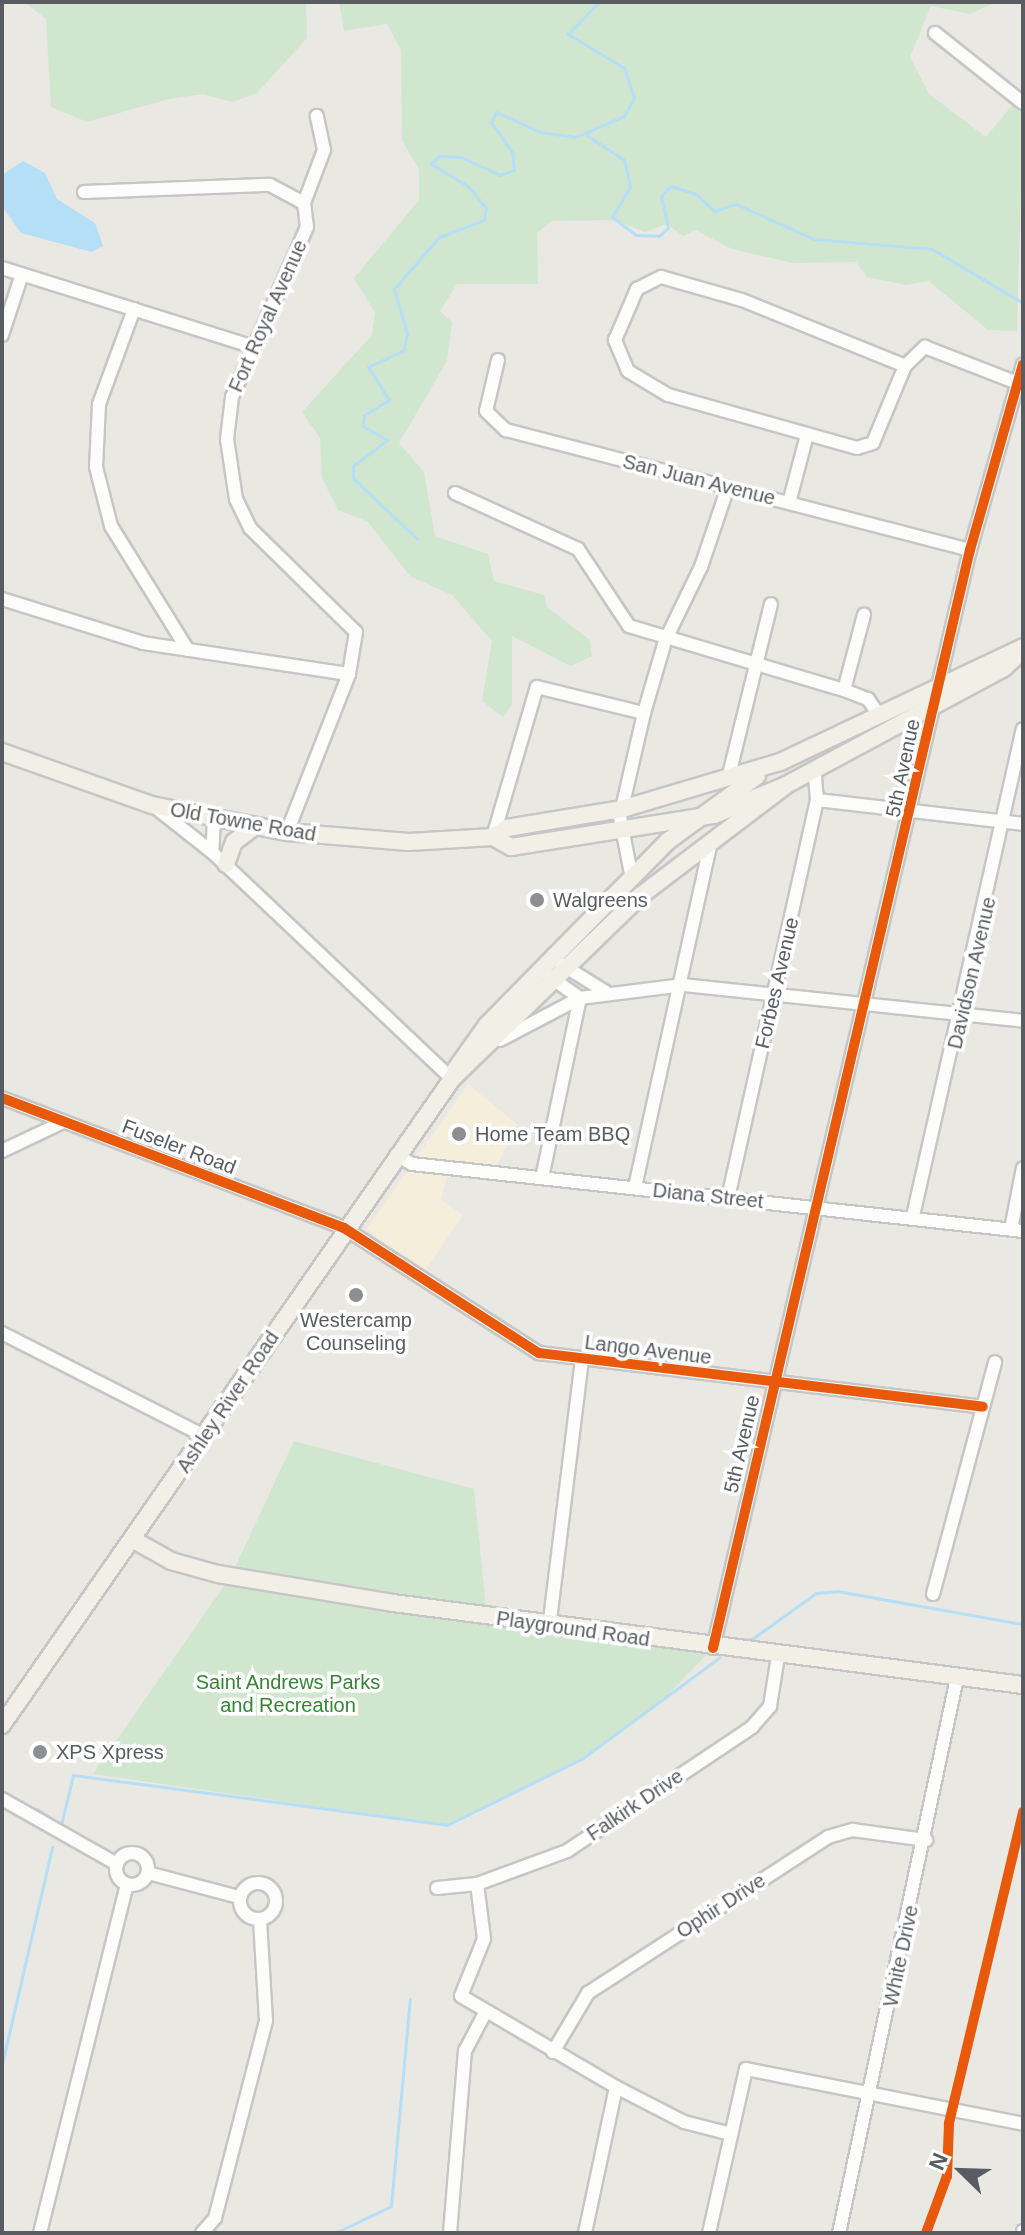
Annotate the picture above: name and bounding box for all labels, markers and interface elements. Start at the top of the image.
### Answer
street label: Fort Royal Avenue [223,236,313,396]
street label: San Juan Avenue [620,449,778,511]
street label: 5th Avenue [881,716,925,820]
street label: Old Towne Road [168,797,318,847]
place label: Walgreens [553,888,648,912]
marker: Walgreens [528,891,546,909]
street label: Davidson Avenue [943,894,1001,1052]
street label: Forbes Avenue [750,914,804,1052]
street label: Fuseler Road [119,1114,239,1180]
place label: Home Team BBQ [475,1122,631,1146]
marker: Home Team BBQ [450,1125,468,1143]
street label: Diana Street [651,1178,765,1214]
marker: Westercamp Counseling [347,1286,365,1304]
place label: Westercamp Counseling [300,1308,412,1355]
street label: Ashley River Road [172,1327,284,1477]
street label: Lango Avenue [583,1330,713,1370]
street label: 5th Avenue [719,1392,765,1496]
street label: Playground Road [495,1606,651,1652]
park label: Saint Andrews Parks and Recreation [195,1671,381,1718]
place label: XPS Xpress [56,1740,164,1764]
marker: XPS Xpress [31,1743,49,1761]
street label: Falkirk Drive [582,1764,688,1846]
street label: Ophir Drive [672,1868,770,1944]
street label: White Drive [879,1903,923,2009]
north arrow [921,2131,1001,2211]
text: N [924,2149,953,2174]

